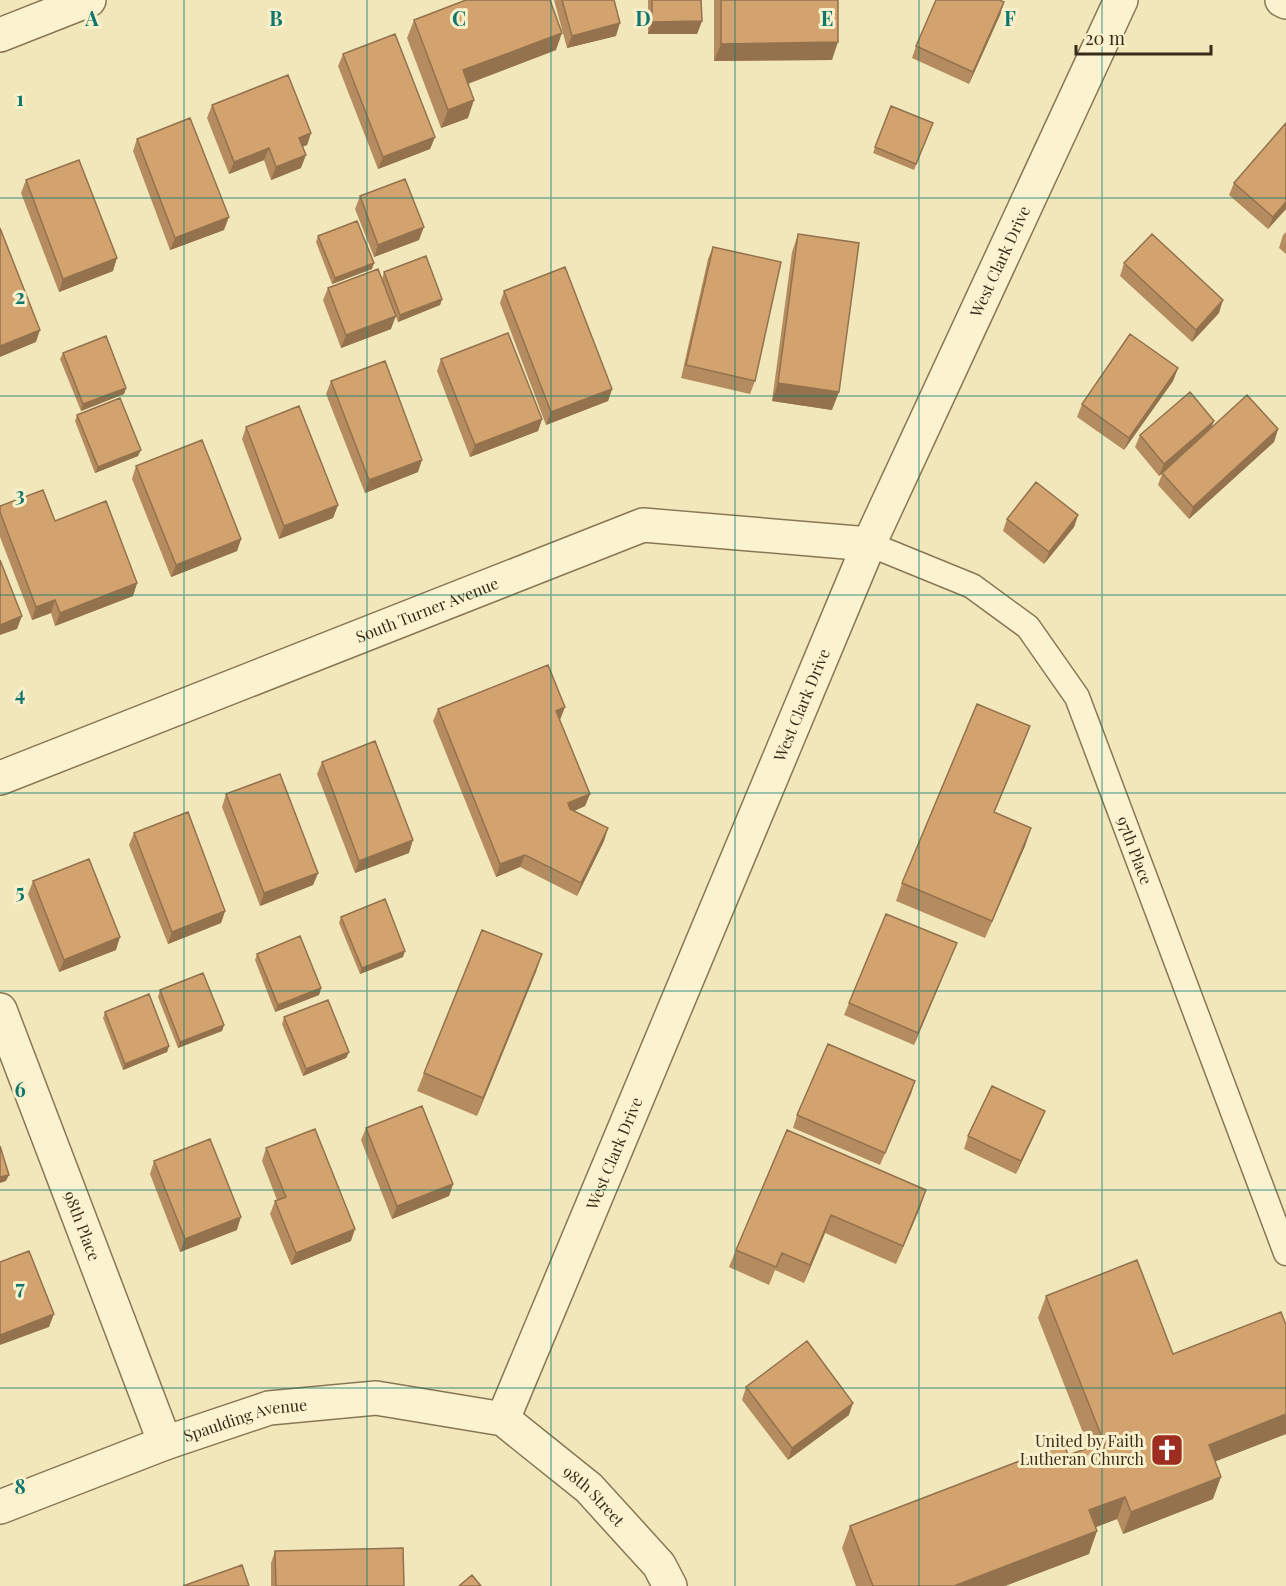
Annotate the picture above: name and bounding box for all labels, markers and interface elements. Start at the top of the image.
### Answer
text: A [84,4,99,31]
text: B [269,4,283,31]
text: C [452,4,466,31]
text: D [635,4,651,31]
text: E [821,4,833,31]
text: F [1004,4,1016,31]
scale bar [1076,18,1211,56]
text: 20 m [1085,26,1125,50]
text: 1 [16,84,24,111]
street label: West Clark Drive [964,202,1034,321]
text: 2 [15,282,25,309]
text: 3 [15,480,25,507]
street label: South Turner Avenue [353,572,501,647]
street label: West Clark Drive [768,645,834,765]
text: 4 [15,679,25,706]
street label: 97th Place [1113,813,1158,887]
text: 5 [15,877,25,904]
text: 6 [14,1075,26,1102]
street label: West Clark Drive [580,1094,647,1214]
street label: 98th Place [60,1188,106,1264]
text: 7 [15,1273,25,1300]
street label: Spaulding Avenue [181,1393,308,1446]
place label: United by Faith Lutheran Church [1020,1430,1145,1469]
church icon: United by Faith Lutheran Church [1149,1432,1185,1468]
street label: 98th Street [559,1460,630,1531]
text: 8 [14,1472,26,1499]

